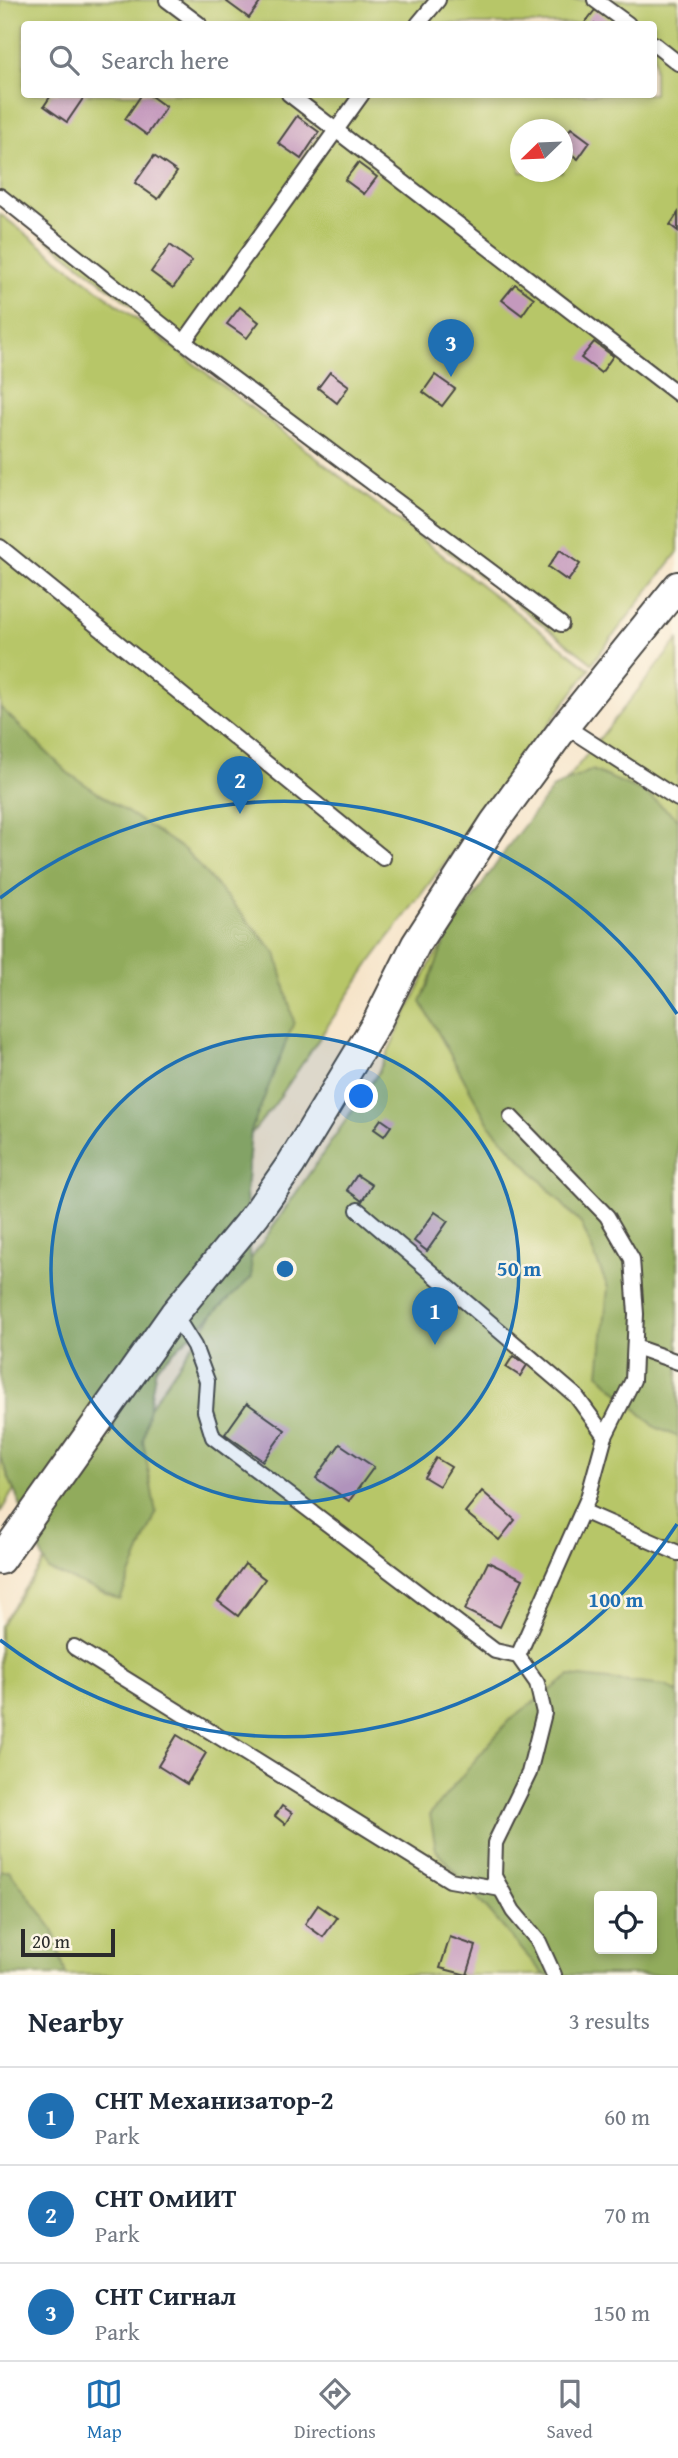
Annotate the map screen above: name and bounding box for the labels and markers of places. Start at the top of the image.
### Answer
pin: 3 [428,319,474,377]
pin: 2 [217,756,263,814]
centre of rings [273,1257,297,1281]
pin: 1 [412,1287,458,1345]

